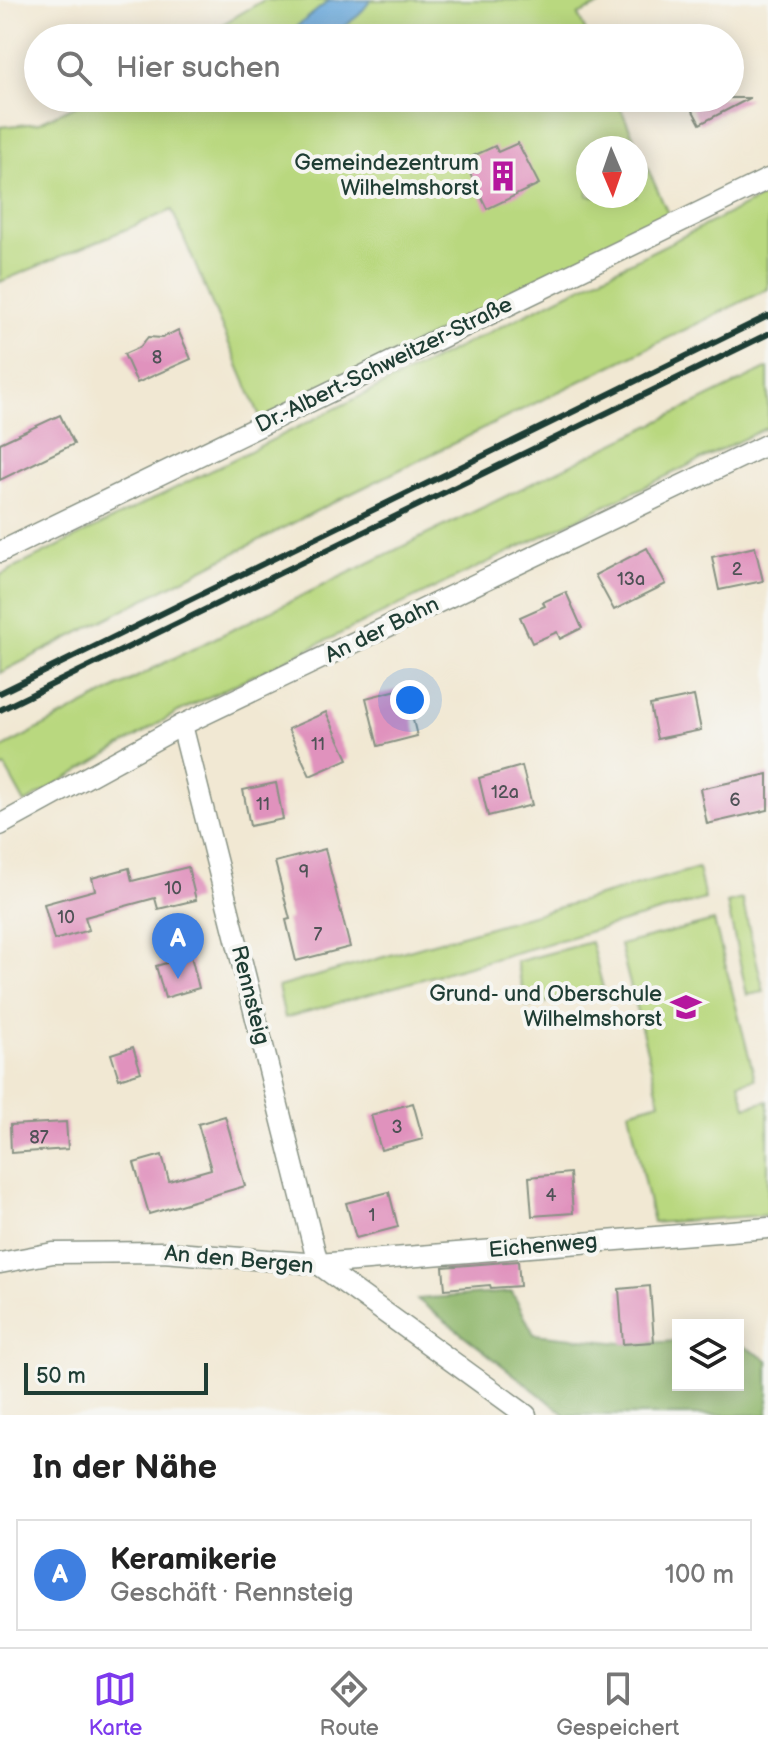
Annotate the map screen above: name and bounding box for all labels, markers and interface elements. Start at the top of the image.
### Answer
search box [24,24,744,112]
icon: search [52,46,96,90]
text: Hier suchen [116,50,281,86]
north arrow [576,136,648,208]
place label: Gemeindezentrum Wilhelmshorst [294,150,479,202]
building icon: Gemeindezentrum Wilhelmshorst [486,159,520,193]
street label: Dr.-Albert-Schweitzer-Straße [251,291,517,439]
house number: 8 [152,347,162,368]
house number: 2 [732,559,743,580]
house number: 13a [617,569,645,590]
street label: An der Bahn [321,591,443,669]
your location [390,680,430,720]
house number: 11 [311,734,325,755]
house number: 12a [491,782,519,803]
house number: 6 [730,790,741,811]
house number: 11 [256,794,270,815]
house number: 9 [299,862,309,883]
house number: 10 [164,878,182,899]
house number: 10 [57,907,75,928]
pin: A [152,913,204,979]
house number: 7 [314,924,323,945]
street label: Rennsteig [225,943,275,1047]
place label: Grund- und Oberschule Wilhelmshorst [429,981,662,1033]
school or university icon: Grund- und Oberschule Wilhelmshorst [669,990,703,1024]
house number: 3 [391,1117,403,1138]
house number: 87 [29,1127,49,1148]
house number: 4 [546,1185,557,1206]
house number: 1 [369,1205,375,1226]
street label: Eichenweg [487,1228,599,1264]
street label: An den Bergen [163,1240,315,1280]
map controls [672,1319,744,1391]
button: layers [672,1319,744,1391]
scale bar [24,1359,208,1395]
text: 50 m [36,1363,86,1390]
text: In der Nähe [32,1447,217,1488]
text: Keramikerie [110,1542,277,1578]
text: A [52,1560,68,1591]
text: 100 m [665,1560,734,1591]
text: Geschäft · Rennsteig [110,1578,354,1609]
tab: Karte [89,1667,142,1742]
tab: Route [320,1667,379,1742]
tab: Gespeichert [556,1667,679,1742]

